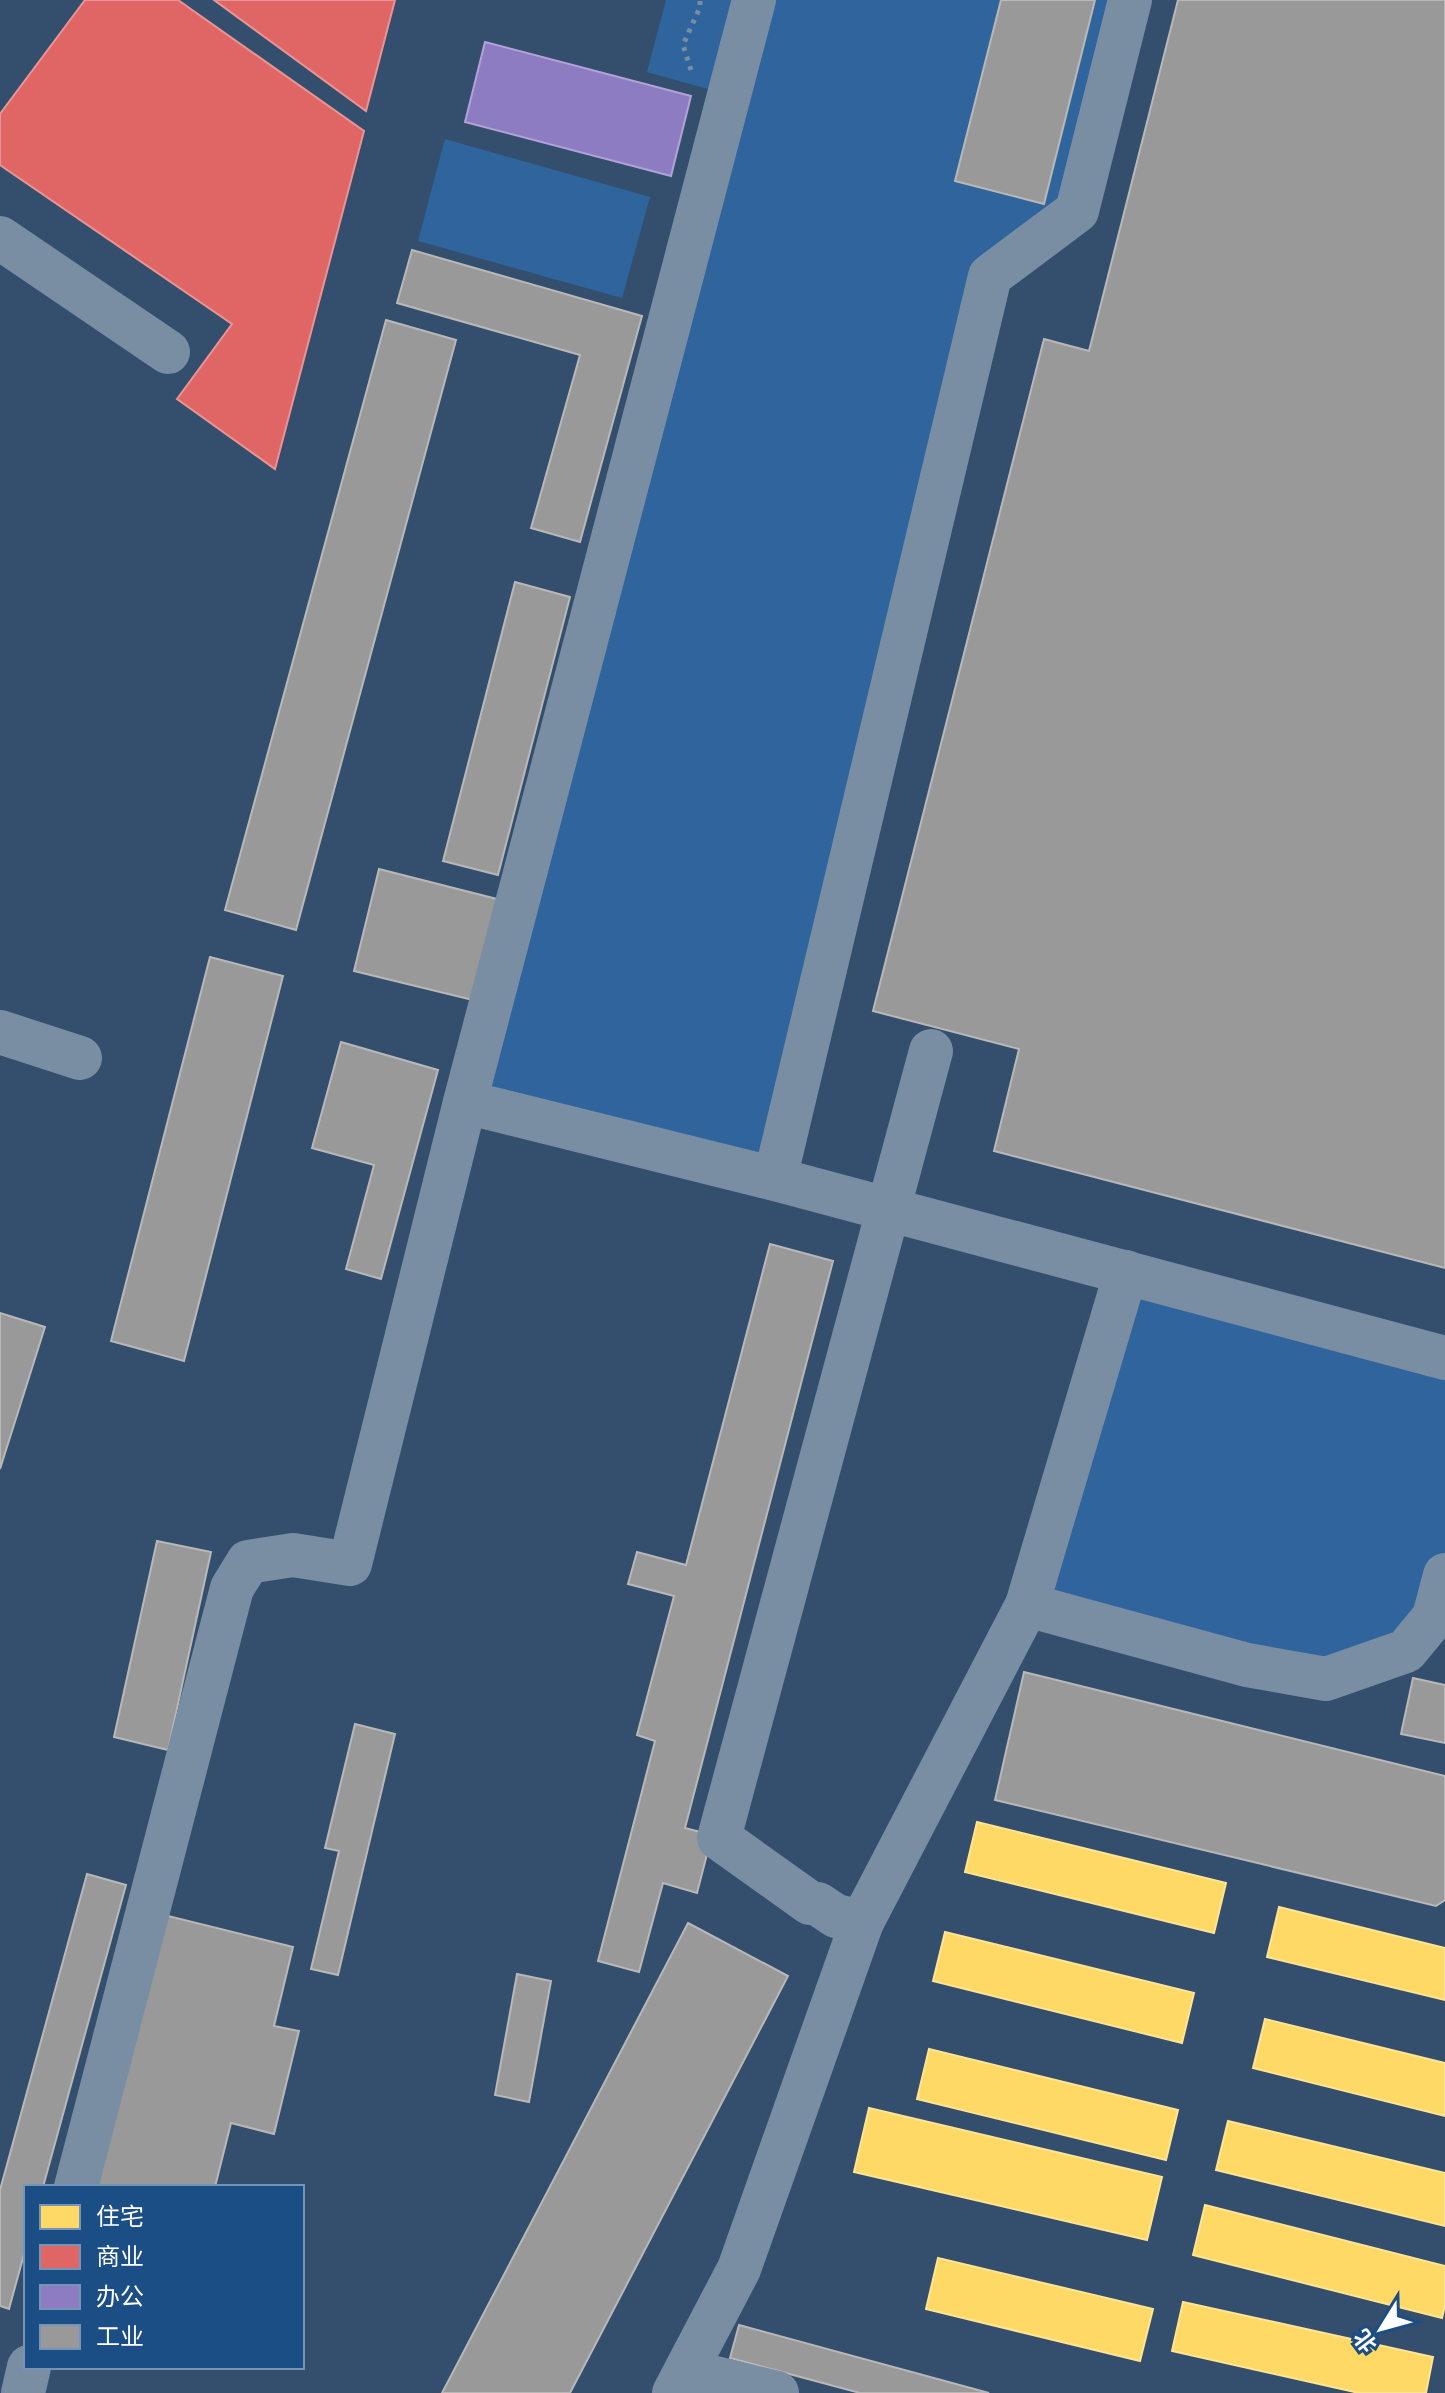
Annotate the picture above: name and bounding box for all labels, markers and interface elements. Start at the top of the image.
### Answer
legend [24,2185,304,2369]
text: 住宅 [96,2199,144,2232]
text: 商业 [96,2239,144,2272]
text: 办公 [96,2279,144,2312]
north arrow [1341,2289,1421,2369]
text: 工业 [96,2319,144,2352]
text: 北 [1346,2324,1383,2359]

